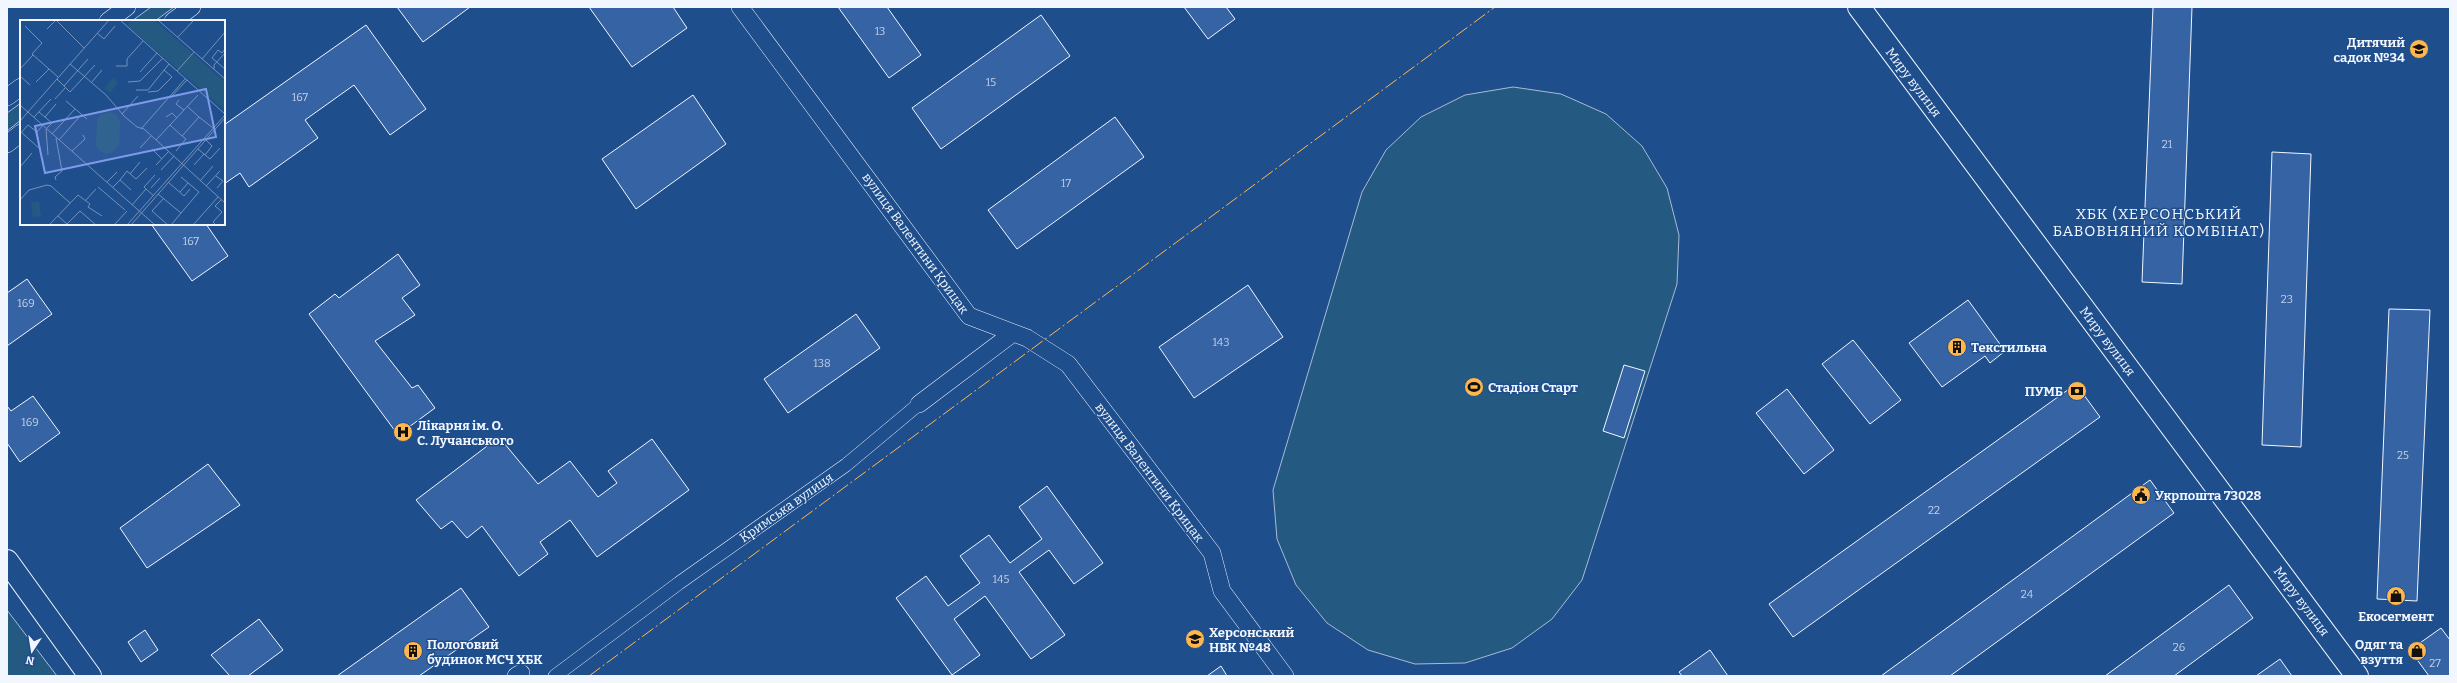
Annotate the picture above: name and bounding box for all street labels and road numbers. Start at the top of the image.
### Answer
street label: Миру вулиця [1883,45,1944,120]
street label: вулиця Валентини Крицак [859,170,972,317]
street label: Миру вулиця [2077,304,2138,379]
street label: вулиця Валентини Крицак [1092,400,1207,545]
street label: Кримська вулиця [737,470,836,545]
street label: Миру вулиця [2271,564,2332,639]

